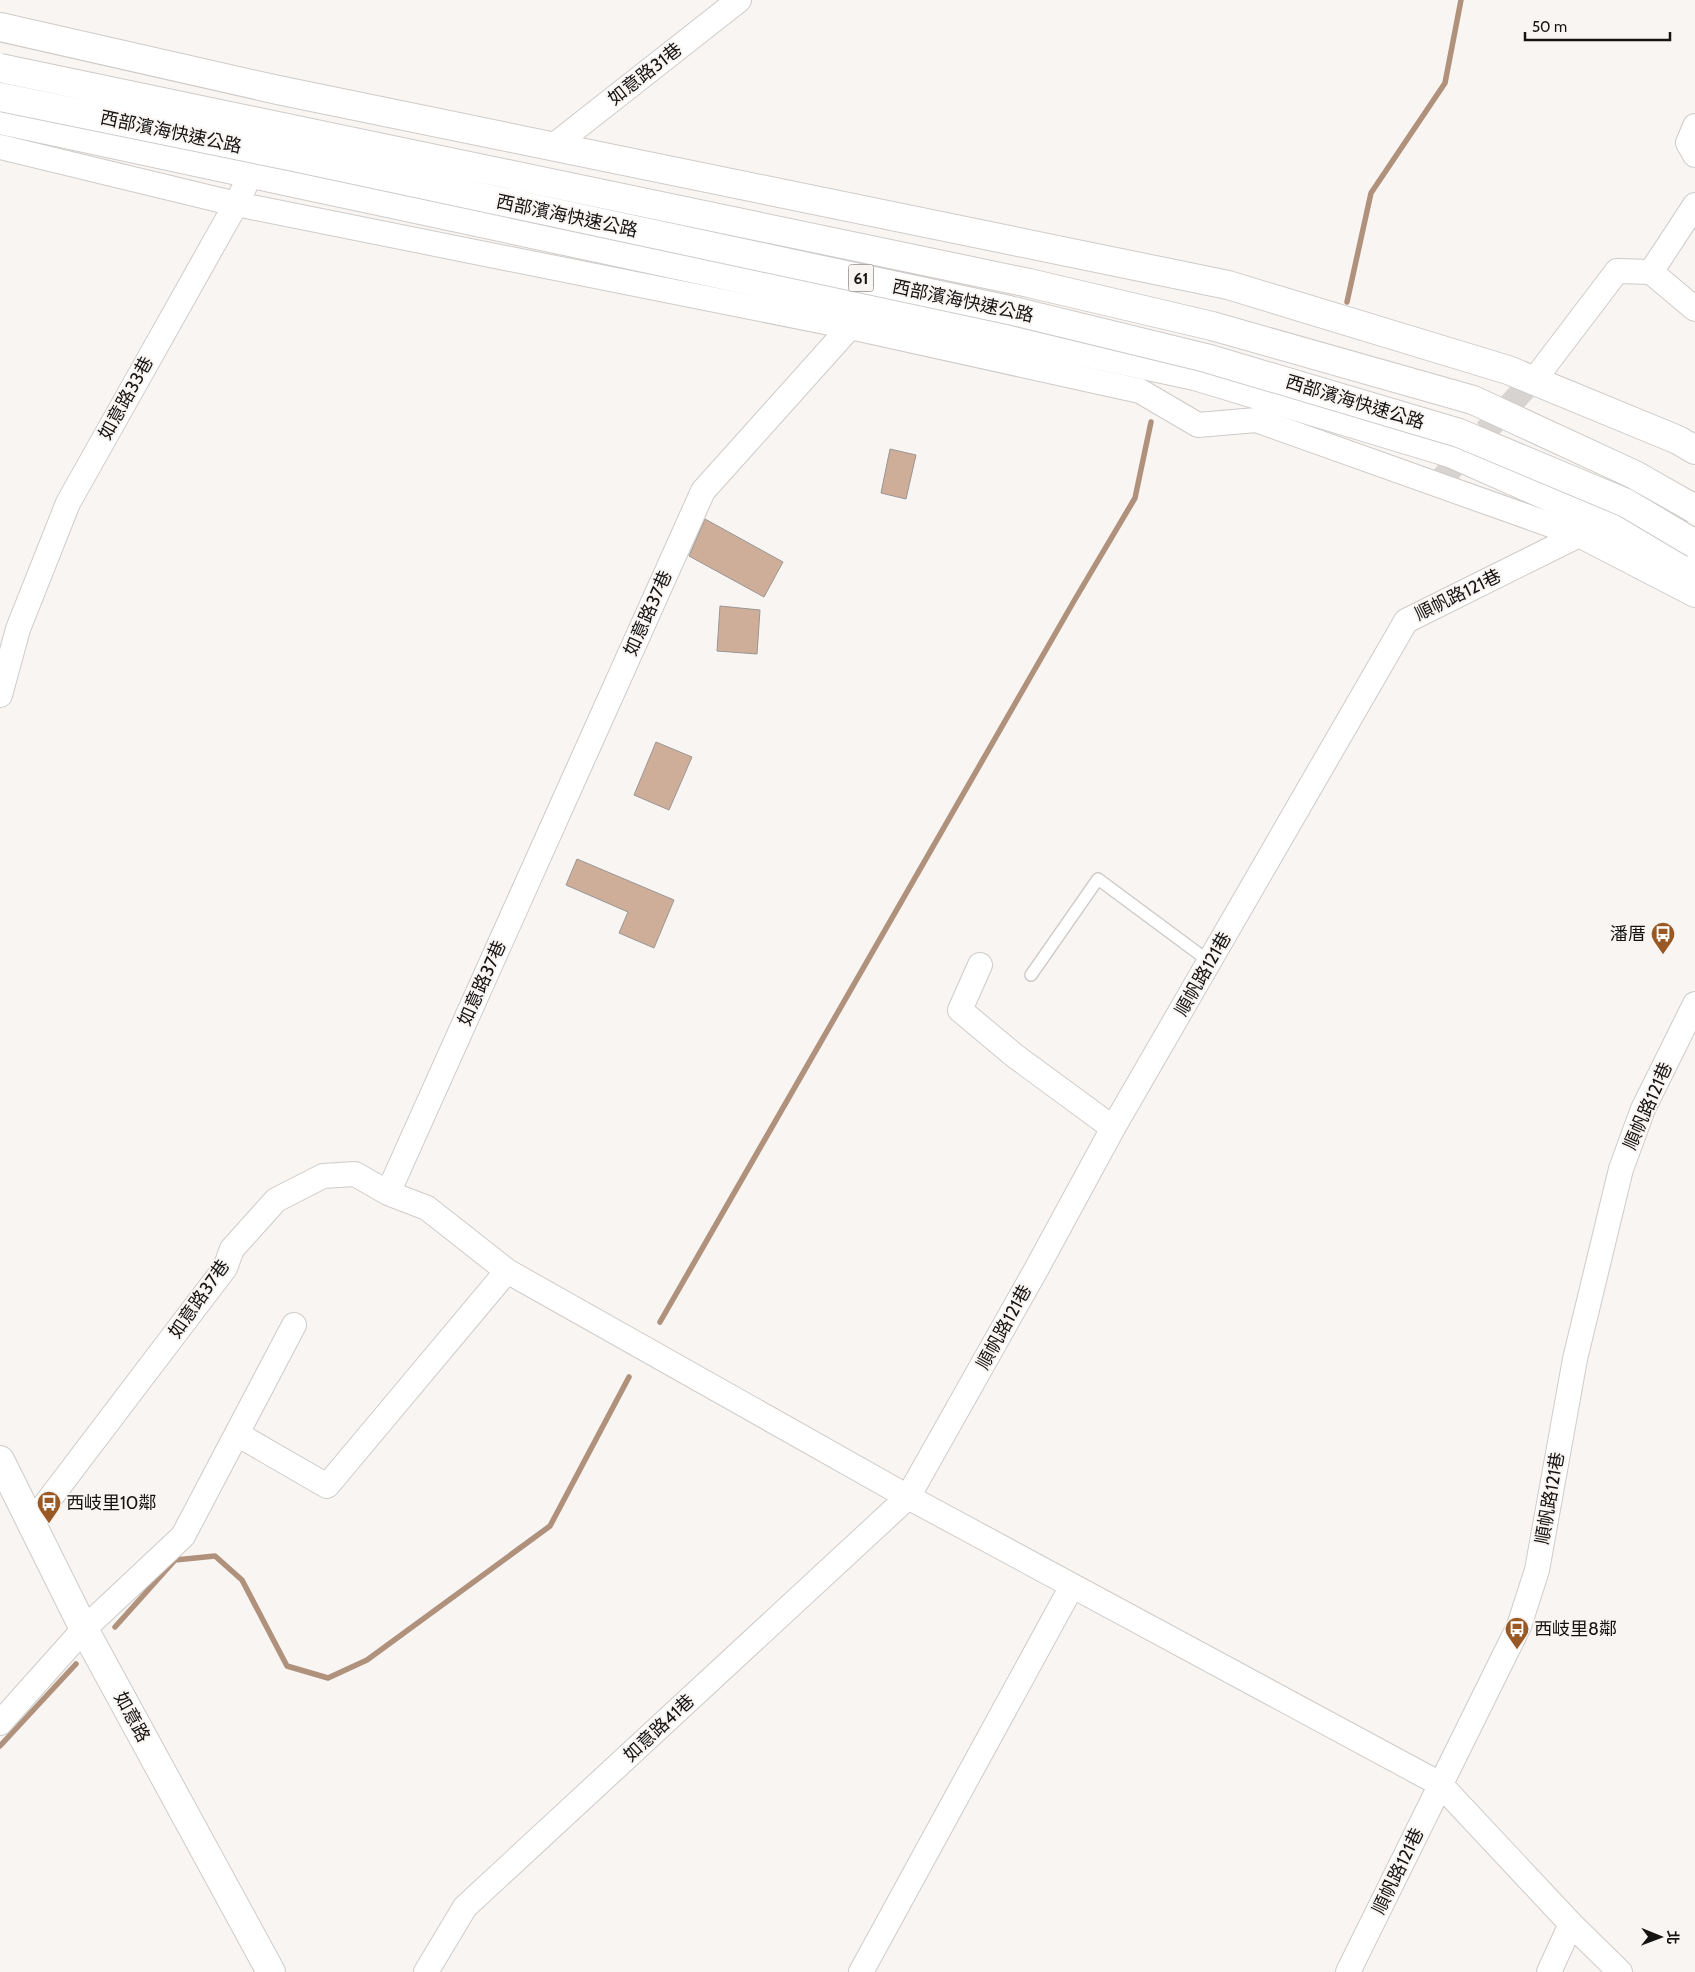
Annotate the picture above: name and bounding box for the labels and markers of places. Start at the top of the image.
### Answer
bus stop icon: 潘厝 [1650,921,1676,955]
place label: 潘厝 [1610,923,1646,945]
bus stop icon: 西岐里10鄰 [36,1490,62,1524]
place label: 西岐里10鄰 [66,1492,156,1514]
bus stop icon: 西岐里8鄰 [1504,1616,1530,1650]
place label: 西岐里8鄰 [1534,1618,1617,1640]

